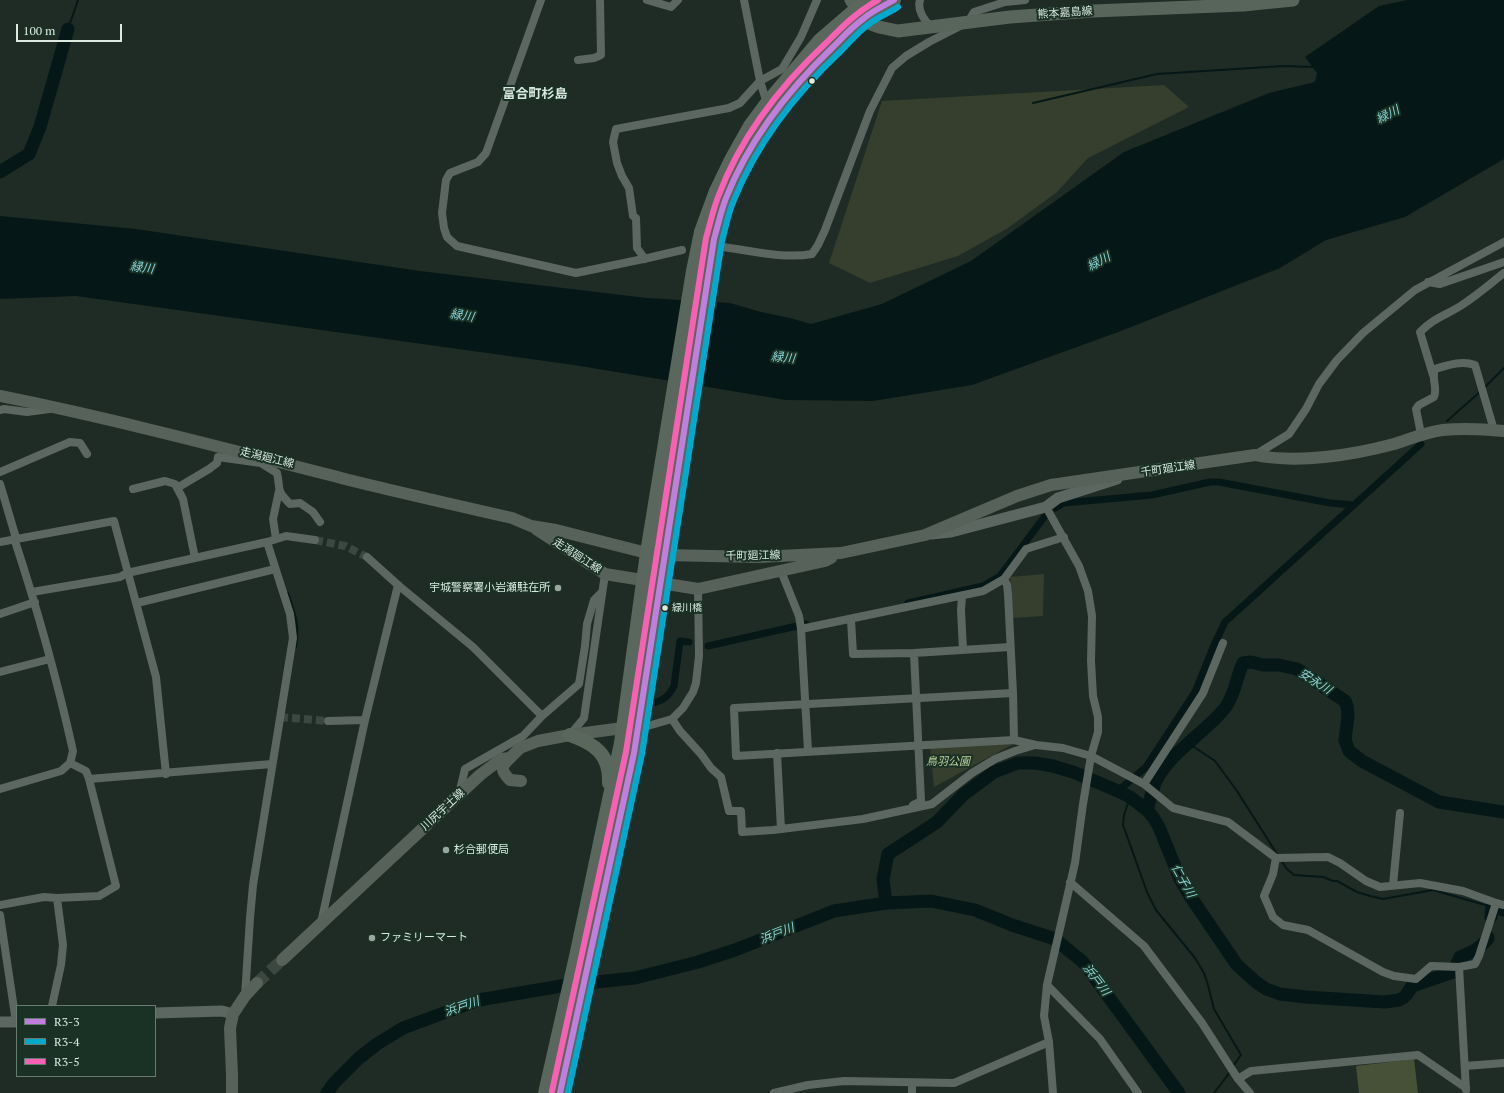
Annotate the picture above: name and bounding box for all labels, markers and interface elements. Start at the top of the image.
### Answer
street label: 熊本嘉島線 [1037,4,1093,22]
scale bar [18,16,124,42]
text: 100 m [23,23,55,38]
unlabelled marker [807,76,817,86]
district label: 富合町杉島 [503,86,567,102]
water label: 緑川 [1374,103,1402,127]
water label: 緑川 [1085,250,1113,274]
water label: 緑川 [129,259,155,277]
water label: 緑川 [449,307,475,325]
water label: 緑川 [770,350,796,366]
street label: 走潟廻江線 [239,445,295,471]
street label: 千町廻江線 [1140,459,1196,479]
street label: 走潟廻江線 [550,535,604,577]
street label: 千町廻江線 [725,549,781,563]
place label: 宇城警察署小岩瀬駐在所 [429,581,550,595]
marker: 宇城警察署小岩瀬駐在所 [553,583,563,593]
place label: 緑川橋 [672,602,702,614]
marker: 緑川橋 [660,603,670,613]
water label: 安永川 [1296,666,1334,698]
park label: 鳥羽公園 [926,755,970,769]
street label: 川尻宇土線 [418,786,468,834]
place label: 杉合郵便局 [454,843,509,857]
marker: 杉合郵便局 [441,845,451,855]
water label: 仁子川 [1168,862,1198,900]
water label: 浜戸川 [758,921,796,947]
place label: ファミリーマート [380,931,468,945]
marker: ファミリーマート [367,933,377,943]
water label: 浜戸川 [1079,961,1113,999]
water label: 浜戸川 [443,994,481,1020]
legend [16,1005,156,1077]
text: R3-3 [54,1014,80,1029]
text: R3-4 [54,1034,80,1049]
text: R3-5 [54,1054,80,1069]

